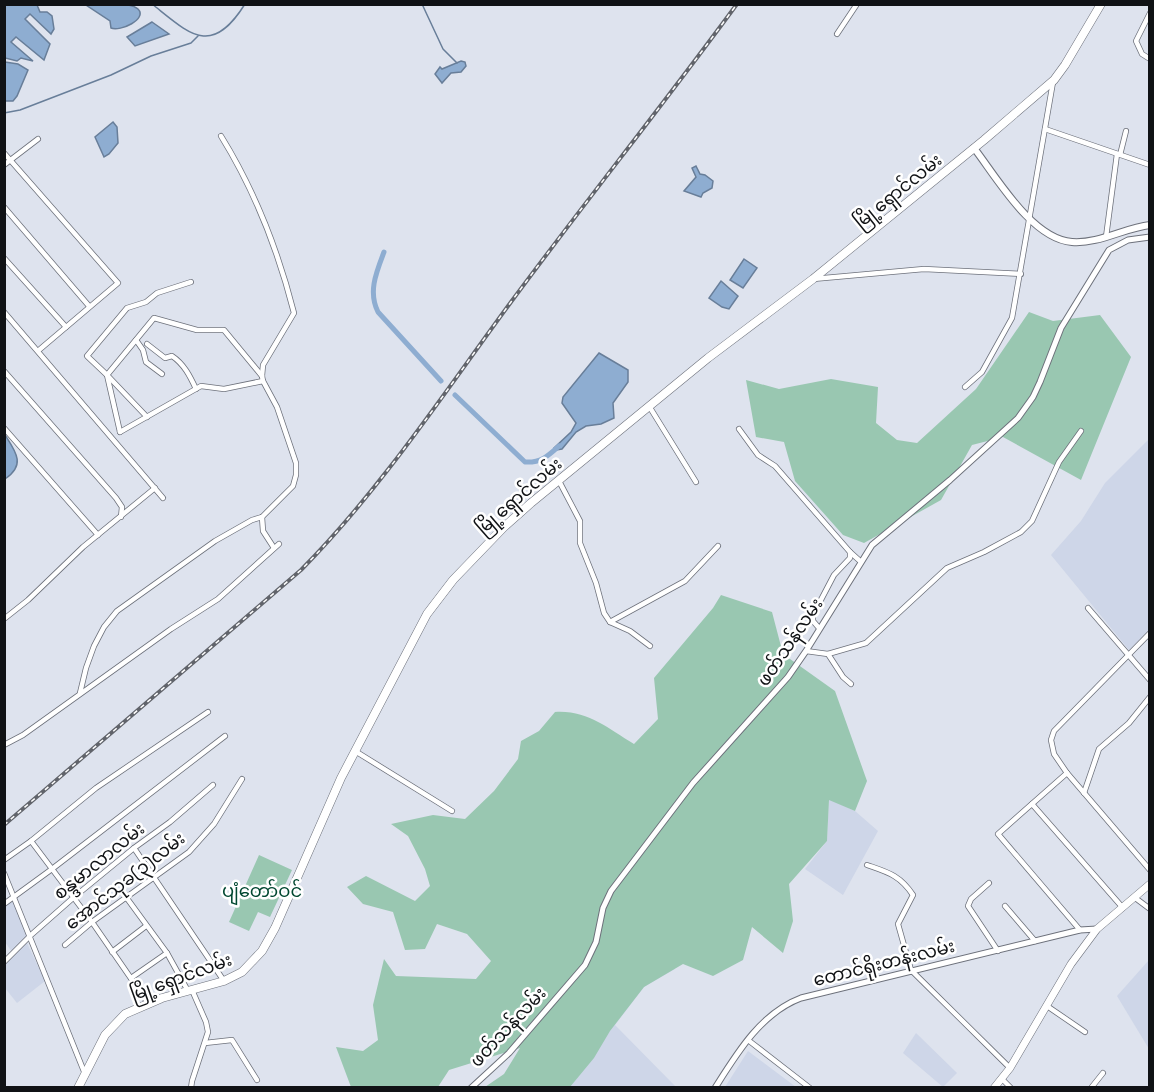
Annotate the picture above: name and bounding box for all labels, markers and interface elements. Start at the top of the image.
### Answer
street label: မြို့ရှောင်လမ်း [848,147,949,236]
street label: မြို့ရှောင်လမ်း [470,450,569,542]
street label: ဖတ်သန်လမ်း [751,593,831,693]
street label: စန္ဒမာလာလမ်း [48,816,152,908]
street label: အောင်သုခ(၃)လမ်း [59,826,192,938]
park label: ပျံတော်ဝင် [222,878,302,906]
street label: တောင်ရိုးတန်းလမ်း [810,932,958,995]
street label: မြို့ရှောင်လမ်း [126,946,236,1009]
street label: ဖတ်သန်လမ်း [464,981,554,1074]

